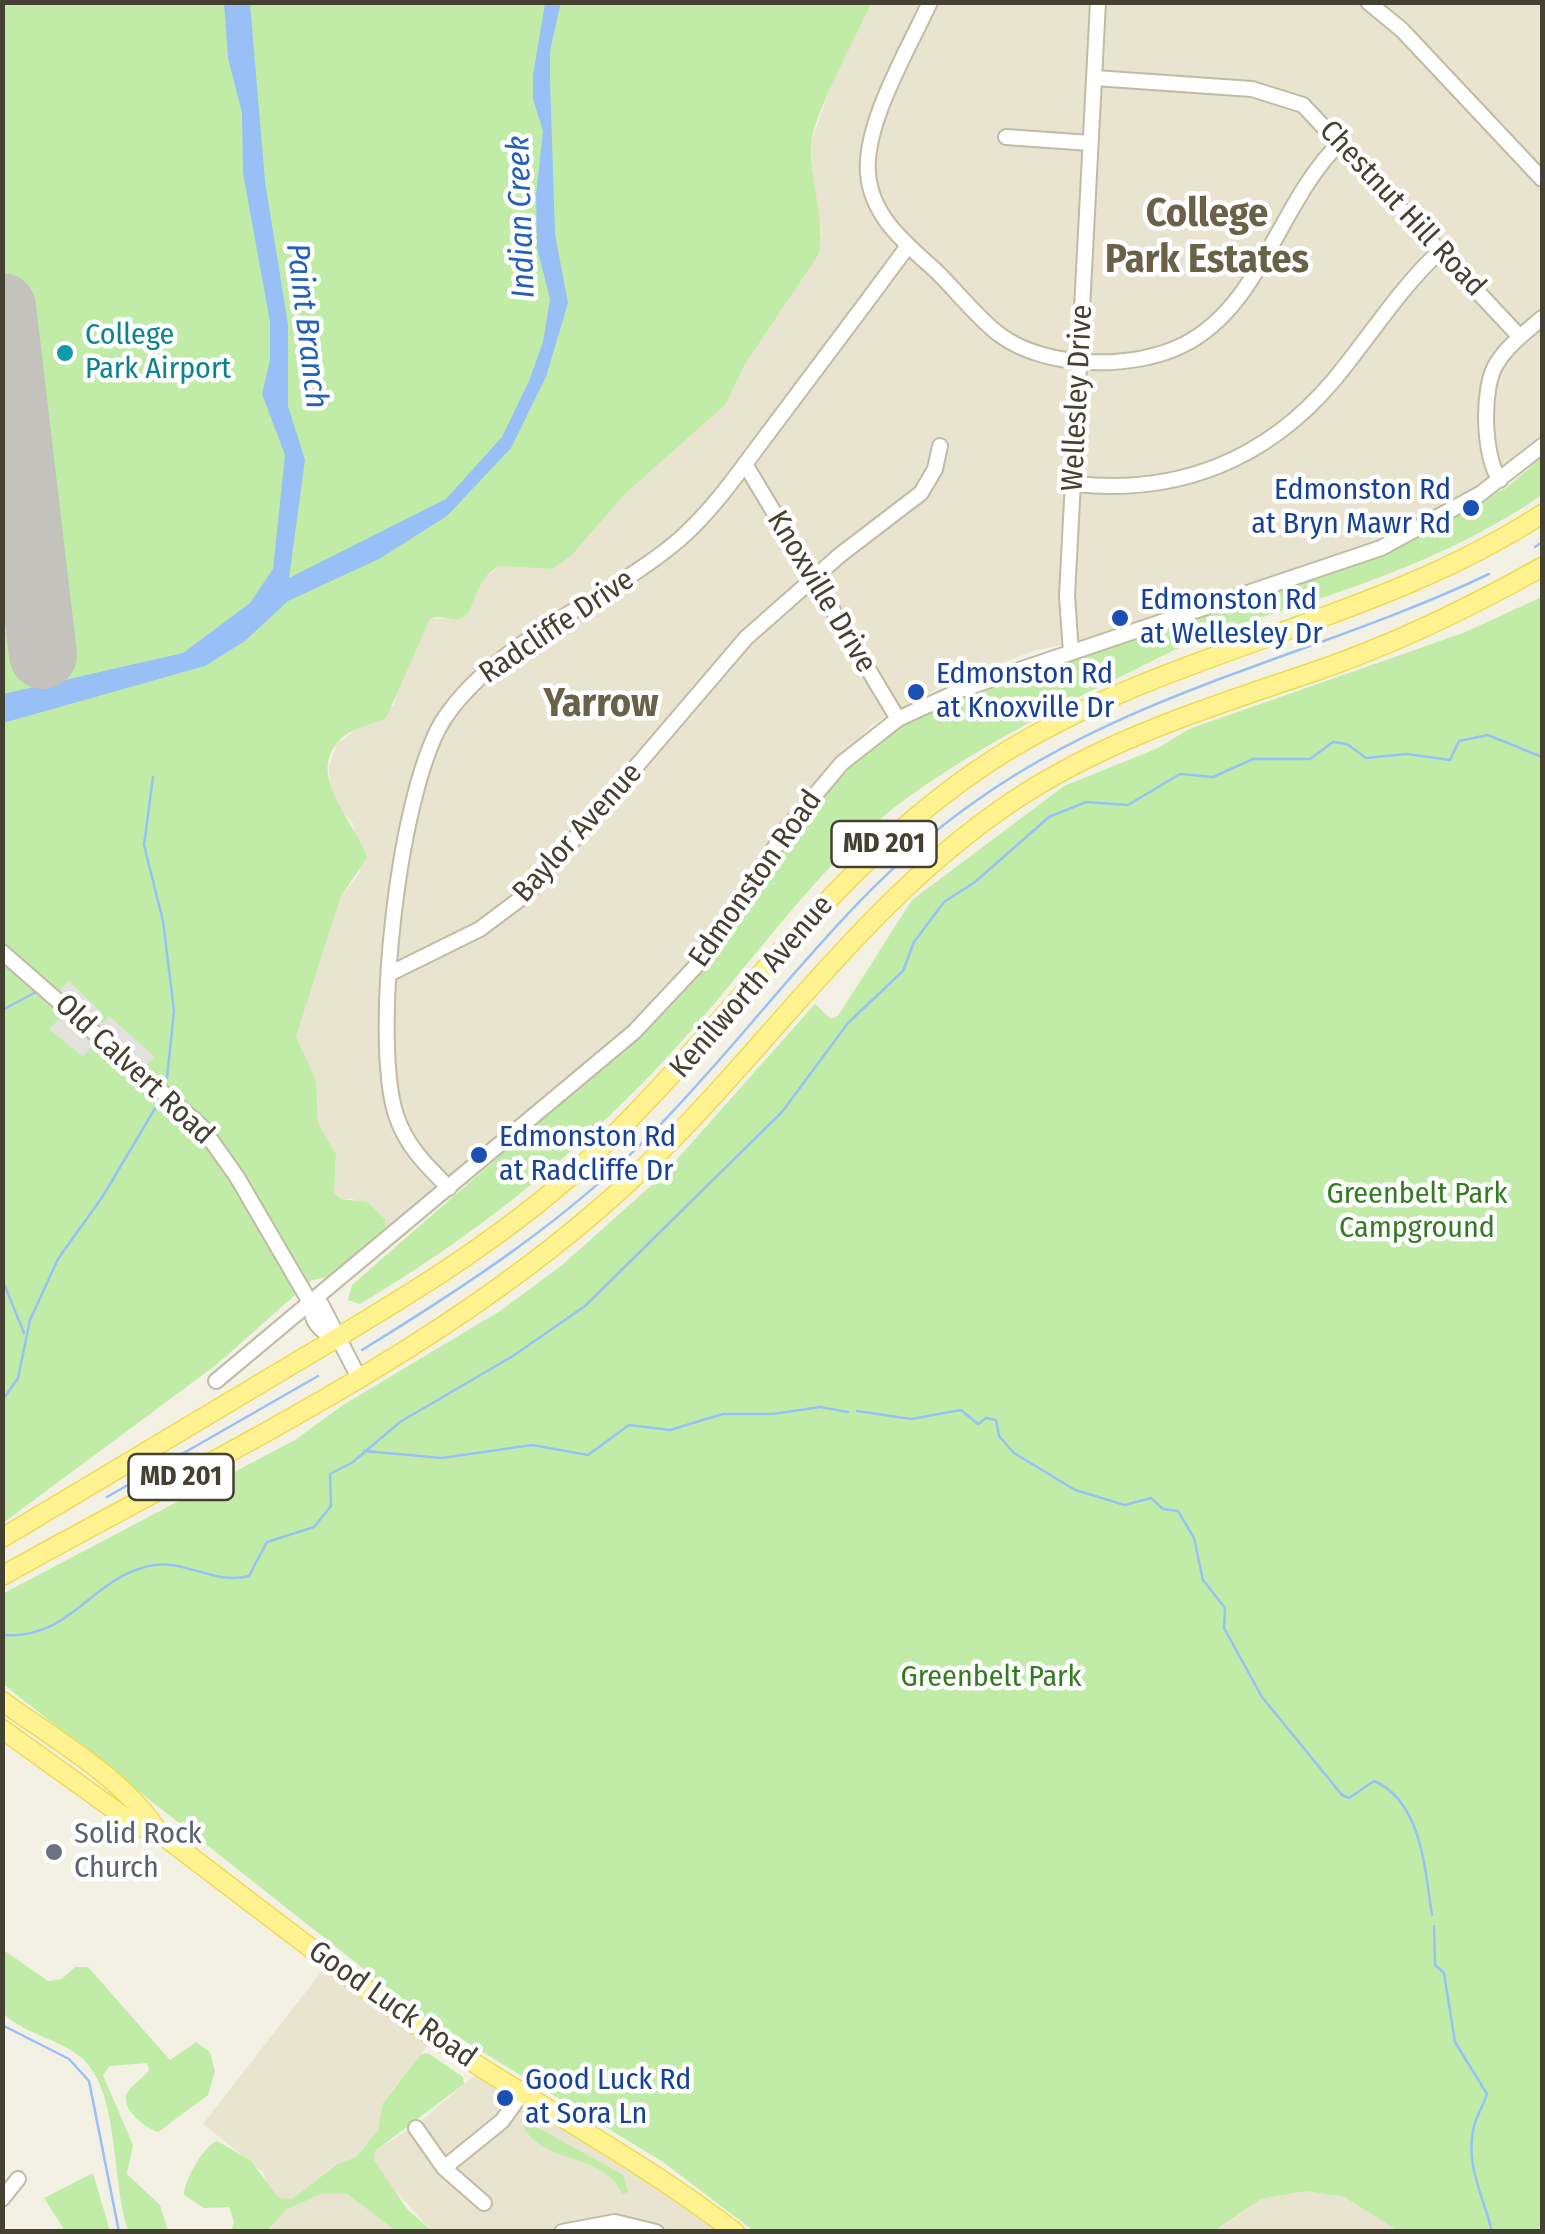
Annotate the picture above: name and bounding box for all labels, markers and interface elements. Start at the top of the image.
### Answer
street label: Chestnut Hill Road [1311,114,1493,304]
water label: Indian Creek [500,135,544,299]
district label: College Park Estates [1105,191,1309,285]
water label: Paint Branch [277,241,335,411]
street label: Wellesley Drive [1055,304,1101,492]
place label: College Park Airport [85,318,231,388]
marker: College Park Airport [54,342,76,364]
place label: Edmonston Rd at Bryn Mawr Rd [1251,473,1451,544]
marker: Edmonston Rd at Bryn Mawr Rd [1460,497,1482,519]
street label: Knoxville Drive [759,505,883,679]
street label: Radcliffe Drive [473,562,641,692]
place label: Edmonston Rd at Wellesley Dr [1140,583,1323,654]
marker: Edmonston Rd at Wellesley Dr [1109,607,1131,629]
place label: Edmonston Rd at Knoxville Dr [936,657,1114,728]
district label: Yarrow [543,681,659,729]
marker: Edmonston Rd at Knoxville Dr [905,681,927,703]
street label: Baylor Avenue [506,756,650,910]
street label: Edmonston Road [682,784,830,974]
road number: MD 201 [832,821,936,867]
street label: Kenilworth Avenue [663,888,841,1086]
street label: Old Calvert Road [47,987,221,1153]
place label: Edmonston Rd at Radcliffe Dr [499,1120,676,1190]
marker: Edmonston Rd at Radcliffe Dr [468,1144,490,1166]
park label: Greenbelt Park Campground [1326,1177,1508,1248]
road number: MD 201 [128,1454,234,1500]
park label: Greenbelt Park [900,1660,1082,1696]
place label: Solid Rock Church [74,1817,202,1888]
marker: Solid Rock Church [43,1841,65,1863]
street label: Good Luck Road [301,1934,483,2076]
place label: Good Luck Rd at Sora Ln [525,2063,691,2134]
marker: Good Luck Rd at Sora Ln [494,2087,516,2109]

